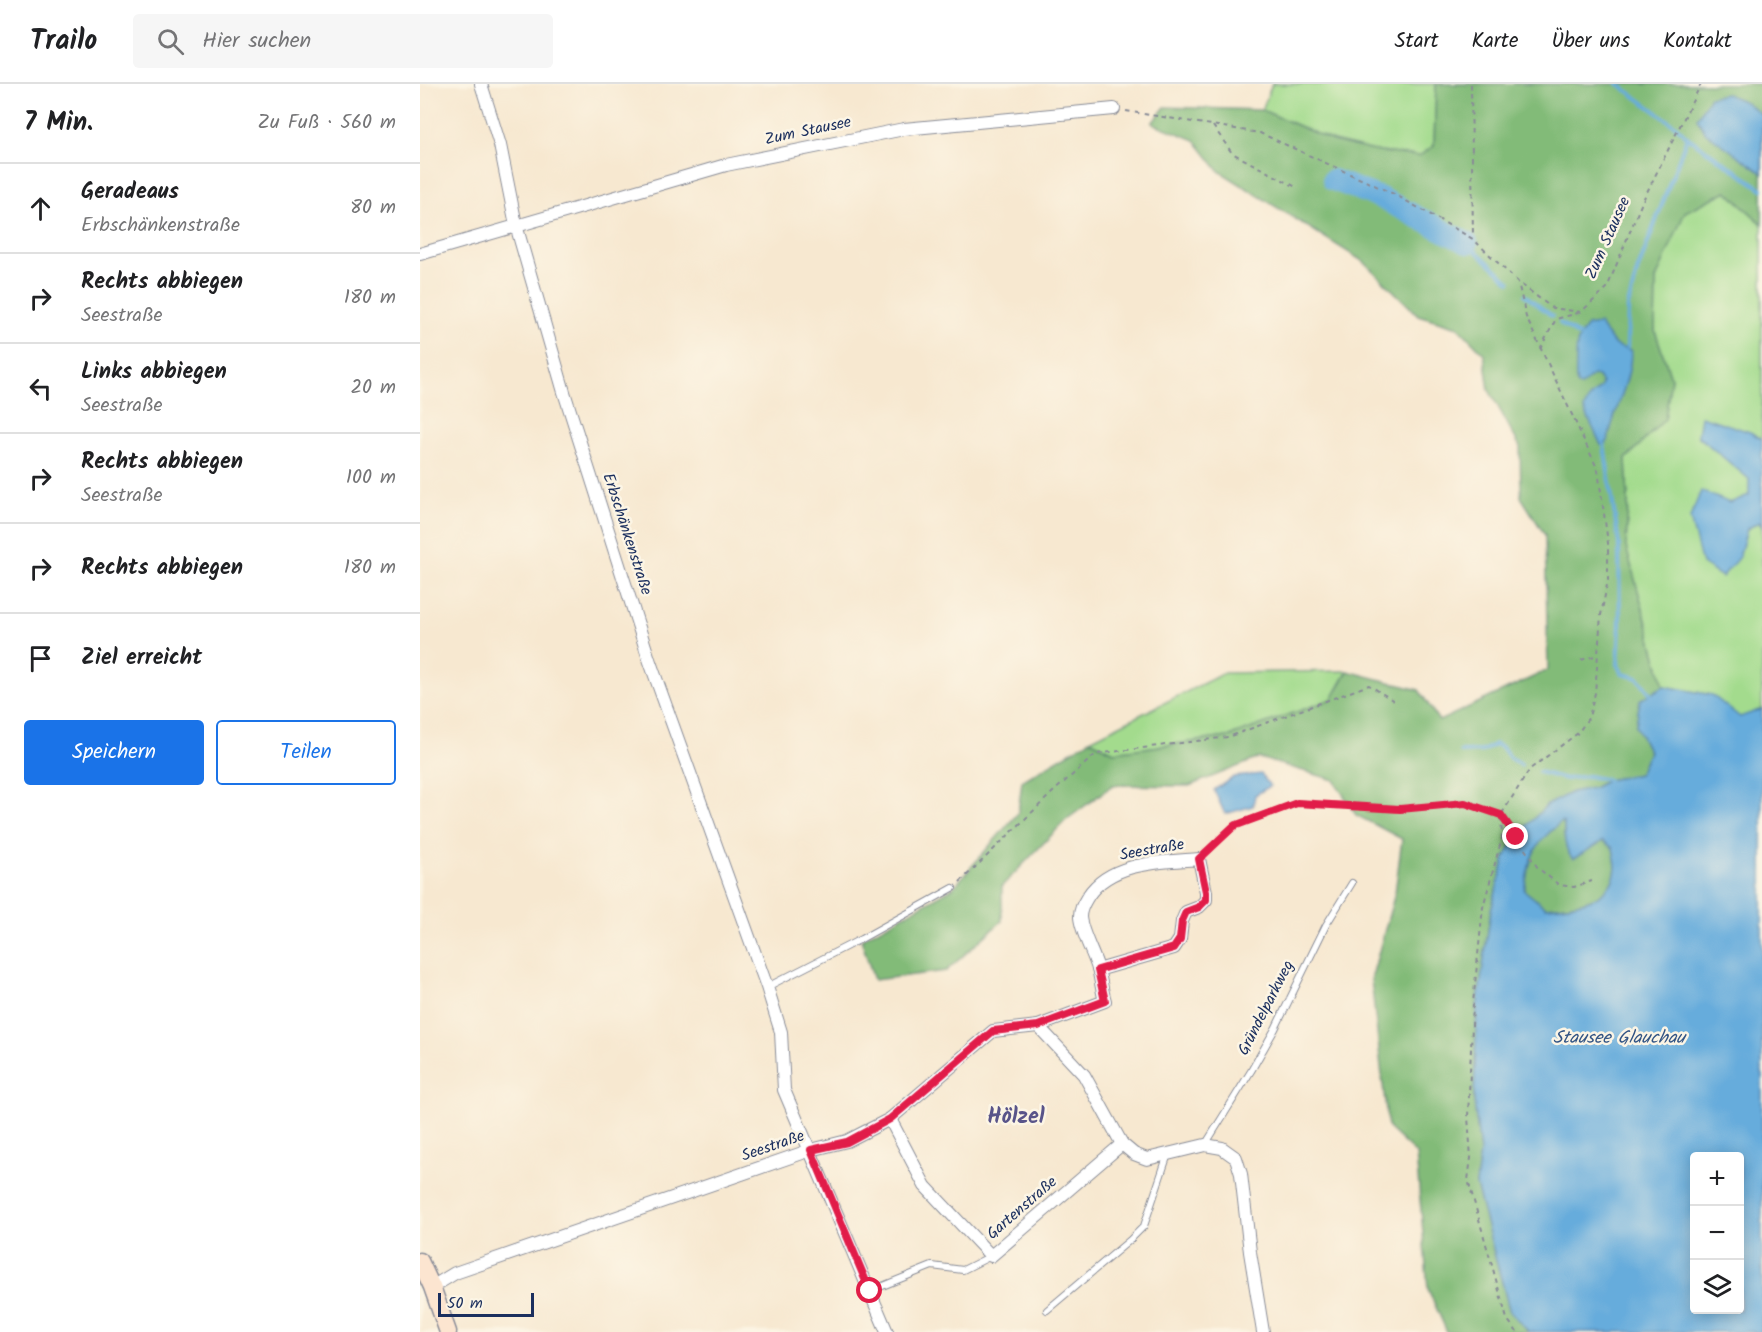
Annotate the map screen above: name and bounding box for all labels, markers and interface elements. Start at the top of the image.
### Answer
search box [133,14,553,68]
text: Trailo [30,19,97,64]
text: Hier suchen [202,24,311,59]
icon: search [154,25,187,58]
text: Start [1394,25,1439,58]
text: Karte [1472,25,1518,58]
text: Über uns [1551,25,1630,58]
text: Kontakt [1663,25,1732,58]
text: 7 Min. [24,102,93,144]
text: Zu Fuß · 560 m [258,107,396,139]
street label: Zum Stausee [762,110,854,152]
text: Geradeaus [81,175,179,210]
icon: ahead [24,192,57,225]
text: 80 m [350,192,396,224]
street label: Zum Stausee [1579,193,1637,283]
text: Erbschänkenstraße [81,210,240,242]
text: Rechts abbiegen [81,265,243,300]
icon: right [24,282,57,315]
text: 180 m [344,282,396,314]
text: Seestraße [81,300,163,332]
text: Links abbiegen [81,355,227,390]
icon: left [24,372,57,405]
text: 20 m [350,372,396,404]
text: Seestraße [81,390,163,422]
text: Rechts abbiegen [81,445,243,480]
icon: right [24,462,57,495]
text: 100 m [346,462,396,494]
street label: Erbschänkenstraße [595,470,659,598]
text: Seestraße [81,480,163,512]
text: Rechts abbiegen [81,551,243,586]
icon: right [24,552,57,585]
text: 180 m [344,552,396,584]
text: Ziel erreicht [81,641,202,676]
icon: arrive [24,642,57,675]
button: Speichern [24,720,204,785]
button: Teilen [216,720,396,785]
route end [1502,823,1528,849]
street label: Seestraße [1118,832,1186,868]
street label: Gründelparkweg [1231,956,1301,1060]
water label: Stausee Glauchau [1553,1024,1687,1053]
district label: Hölzel [987,1100,1045,1135]
street label: Seestraße [738,1124,808,1168]
map controls [1690,1152,1744,1314]
button: + [1690,1152,1744,1206]
street label: Gartenstraße [981,1170,1063,1246]
button: − [1690,1206,1744,1260]
button: layers [1690,1260,1744,1314]
route start [856,1277,882,1303]
scale bar [438,1290,534,1318]
text: 50 m [447,1291,483,1316]

